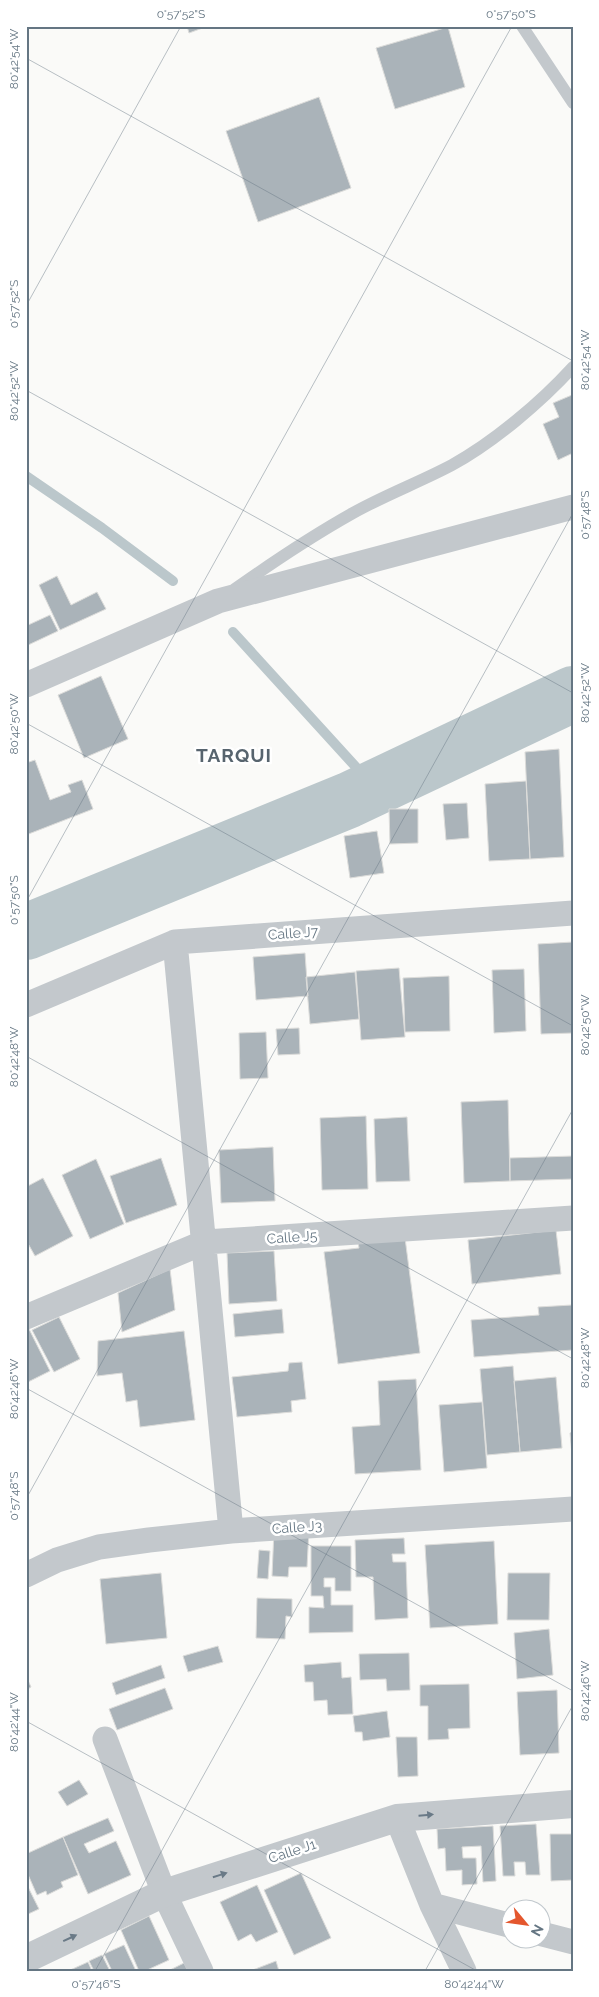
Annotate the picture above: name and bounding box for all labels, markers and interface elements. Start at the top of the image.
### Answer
text: 0°57'52"S [157,7,205,21]
text: 0°57'50"S [486,7,536,21]
text: 80°42'54"W [7,28,21,89]
text: 0°57'52"S [7,280,21,328]
text: 80°42'54"W [578,329,592,390]
text: 80°42'52"W [7,360,21,421]
text: 0°57'48"S [578,491,592,539]
text: 80°42'52"W [578,662,592,723]
text: 80°42'50"W [7,693,21,755]
district label: TARQUI [196,744,272,766]
text: 0°57'50"S [7,875,21,925]
street label: Calle J7 [267,923,319,943]
text: 80°42'50"W [578,994,592,1056]
text: 80°42'48"W [7,1026,21,1087]
street label: Calle J5 [266,1227,318,1247]
text: 80°42'48"W [578,1327,592,1388]
text: 80°42'46"W [7,1358,21,1419]
text: 0°57'48"S [7,1472,21,1520]
street label: Calle J3 [271,1517,323,1537]
text: 80°42'46"W [578,1660,592,1721]
text: 80°42'44"W [7,1692,21,1752]
one-way arrow [418,1811,434,1819]
street label: Calle J1 [266,1836,318,1866]
one-way arrow [212,1871,227,1878]
north arrow [502,1900,552,1950]
text: N [528,1922,547,1939]
one-way arrow [63,1934,77,1942]
text: 0°57'46"S [71,1977,121,1991]
text: 80°42'44"W [444,1977,504,1991]

